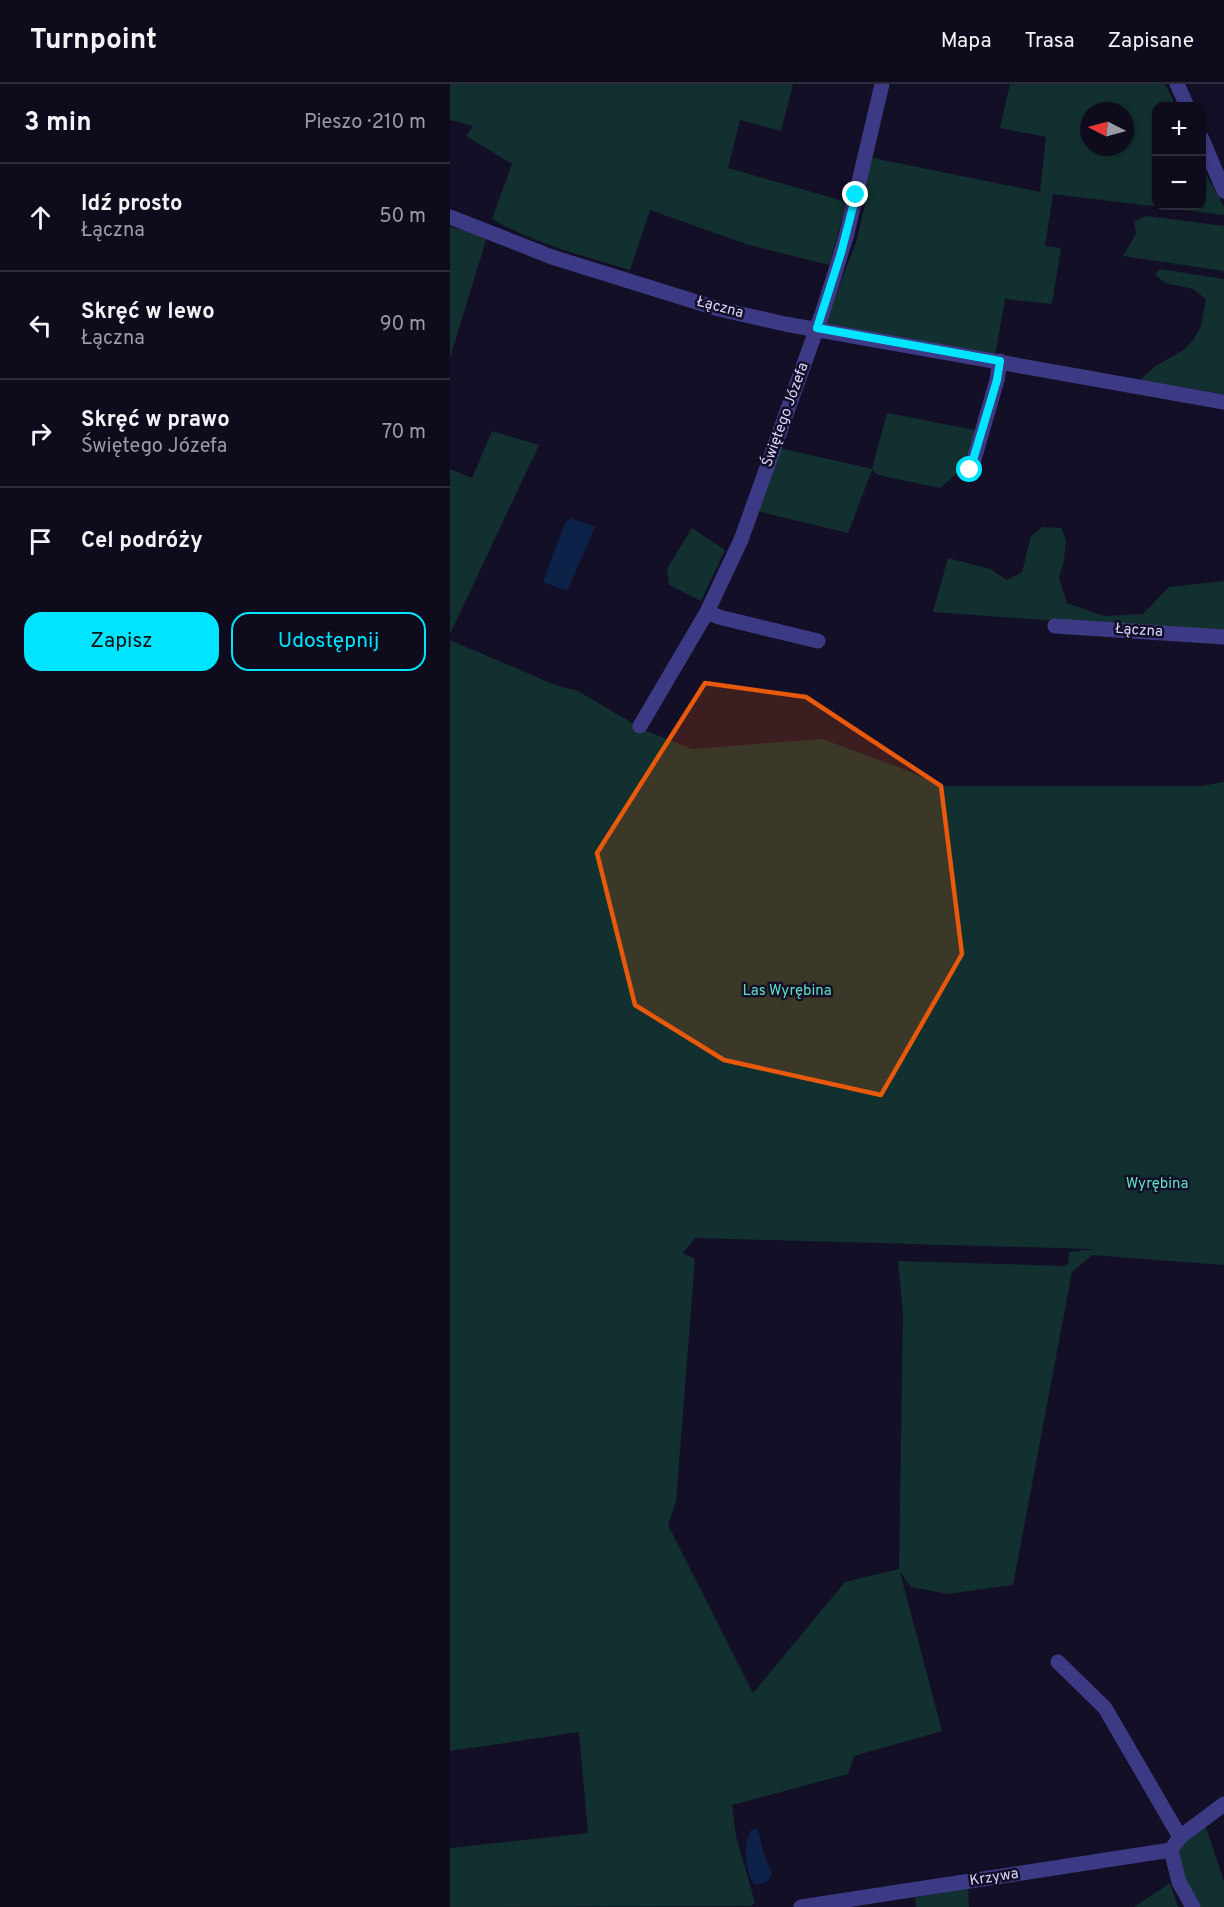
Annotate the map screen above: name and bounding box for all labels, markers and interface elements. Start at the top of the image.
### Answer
text: Turnpoint [30,23,157,59]
text: Mapa [941,28,992,55]
text: Trasa [1025,28,1074,55]
text: Zapisane [1107,28,1194,55]
north arrow [1080,102,1134,156]
map controls [1152,102,1206,210]
button: + [1152,102,1206,156]
text: 3 min [24,107,92,140]
text: Pieszo · 210 m [304,110,426,136]
button: − [1152,156,1206,210]
route end [842,181,868,207]
text: Idź prosto [81,191,183,218]
icon: ahead [24,201,57,234]
text: 50 m [379,204,426,230]
text: Łączna [81,218,145,244]
street label: Łączna [694,293,746,323]
text: Skręć w lewo [81,299,215,326]
icon: left [24,309,57,342]
text: 90 m [380,312,426,338]
text: Łączna [81,326,145,352]
street label: Świętego Józefa [756,360,814,470]
text: Skręć w prawo [81,407,230,434]
icon: right [24,417,57,450]
text: 70 m [382,420,426,446]
text: Świętego Józefa [81,434,227,460]
route start [956,456,982,482]
icon: arrive [24,525,57,558]
text: Cel podróży [81,528,203,555]
button: Zapisz [24,612,219,671]
button: Udostępnij [231,612,426,671]
street label: Łączna [1114,620,1164,642]
park label: Las Wyrębina [742,982,832,1001]
park label: Wyrębina [1126,1175,1188,1194]
street label: Krzywa [968,1865,1020,1891]

